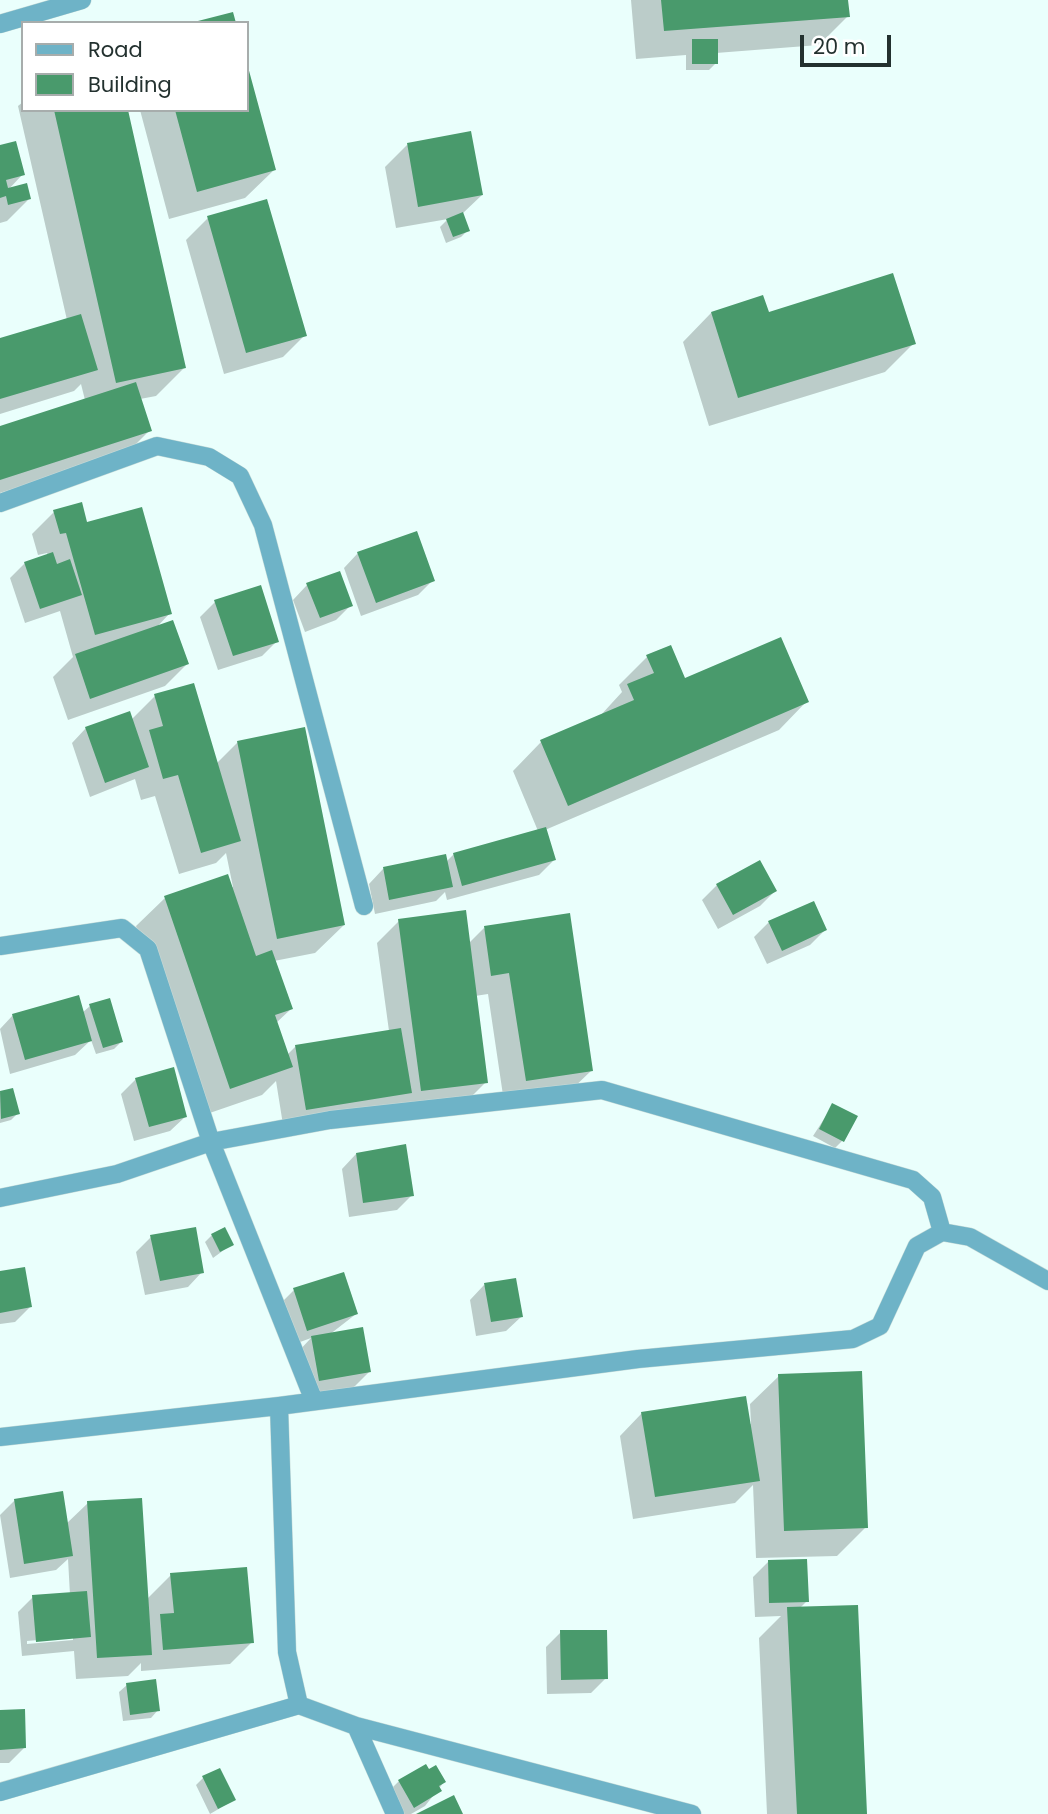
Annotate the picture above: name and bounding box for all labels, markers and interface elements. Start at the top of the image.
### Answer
legend [21,21,248,112]
scale bar [803,21,894,65]
text: 20 m [813,32,866,61]
text: Road [88,35,143,64]
text: Building [88,70,172,99]

